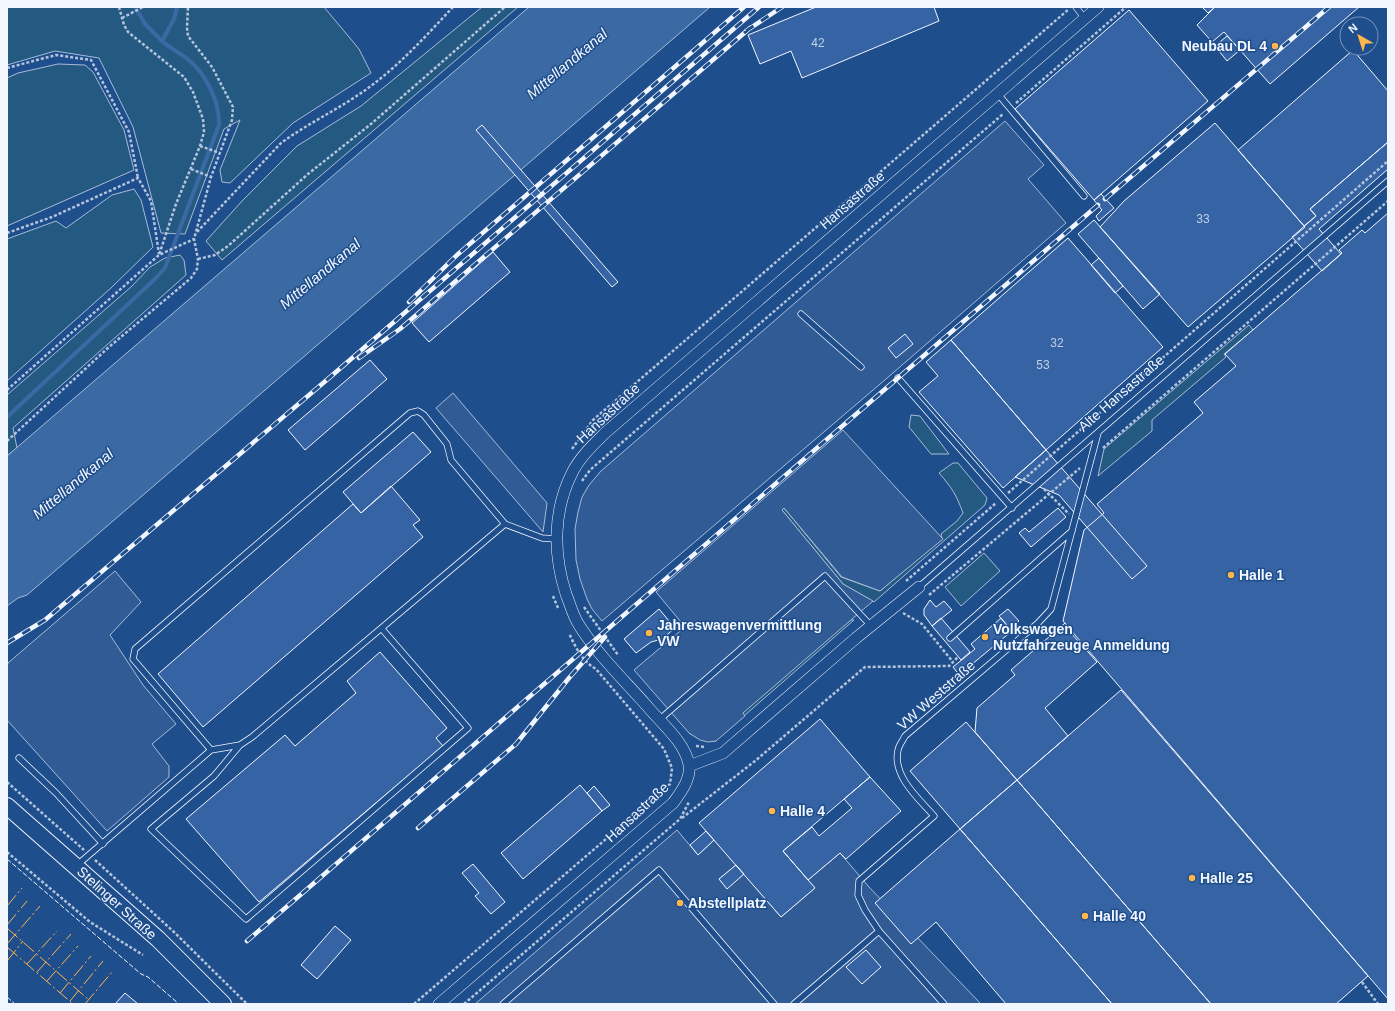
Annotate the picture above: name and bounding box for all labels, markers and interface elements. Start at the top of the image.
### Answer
north arrow [1339,16,1379,56]
text: N [1346,21,1360,35]
water label: Mittellandkanal [523,25,611,102]
house number: 42 [811,36,825,50]
place label: Neubau DL 4 [1182,38,1267,54]
marker: Neubau DL 4 [1270,41,1280,51]
street label: Hansastraße [817,168,888,232]
house number: 33 [1196,212,1210,226]
water label: Mittellandkanal [276,235,364,312]
house number: 32 [1050,336,1064,350]
street label: Alte Hansastraße [1075,351,1167,435]
house number: 53 [1036,358,1050,372]
street label: Hansastraße [573,380,643,446]
water label: Mittellandkanal [29,445,117,522]
place label: Halle 1 [1239,567,1284,583]
marker: Halle 1 [1226,570,1236,580]
place label: Jahreswagenvermittlung VW [657,617,822,649]
place label: Volkswagen Nutzfahrzeuge Anmeldung [993,621,1170,653]
marker: Jahreswagenvermittlung VW [644,628,654,638]
marker: Volkswagen Nutzfahrzeuge Anmeldung [980,632,990,642]
street label: VW Weststraße [894,657,978,733]
street label: Hansastraße [602,779,672,845]
place label: Halle 4 [780,803,825,819]
marker: Halle 4 [767,806,777,816]
street label: Stelinger Straße [74,863,160,943]
place label: Halle 25 [1200,870,1253,886]
marker: Halle 25 [1187,873,1197,883]
place label: Abstellplatz [688,895,767,911]
marker: Abstellplatz [675,898,685,908]
place label: Halle 40 [1093,908,1146,924]
marker: Halle 40 [1080,911,1090,921]

